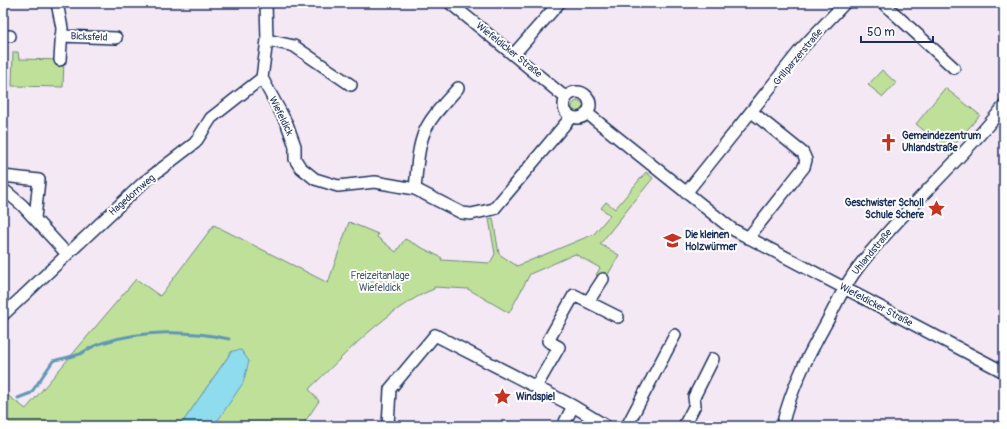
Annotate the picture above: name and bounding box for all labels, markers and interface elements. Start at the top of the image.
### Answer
scale bar [861,18,933,44]
street label: Wiefeldicker Straße [474,20,544,80]
text: 50 m [867,25,895,40]
street label: Grillparzerstraße [771,26,825,88]
street label: Bicksfeld [70,30,108,44]
street label: Wiefeldick [266,95,296,138]
place label: Gemeindezentrum Uhlandstraße [902,130,981,154]
church icon: Gemeindezentrum Uhlandstraße [879,132,899,152]
street label: Hagedornweg [107,172,157,218]
place label: Geschwister Scholl Schule Schere [845,197,925,221]
place icon: Geschwister Scholl Schule Schere [927,199,947,219]
street label: Uhlandstraße [850,227,895,277]
place label: Die kleinen Holzwürmer [685,229,738,253]
school or university icon: Die kleinen Holzwürmer [662,231,682,251]
park label: Freizeitanlage Wiefeldick [350,270,410,294]
street label: Wiefeldicker Straße [837,281,915,329]
place icon: Windspiel [493,387,513,407]
place label: Windspiel [516,391,555,403]

